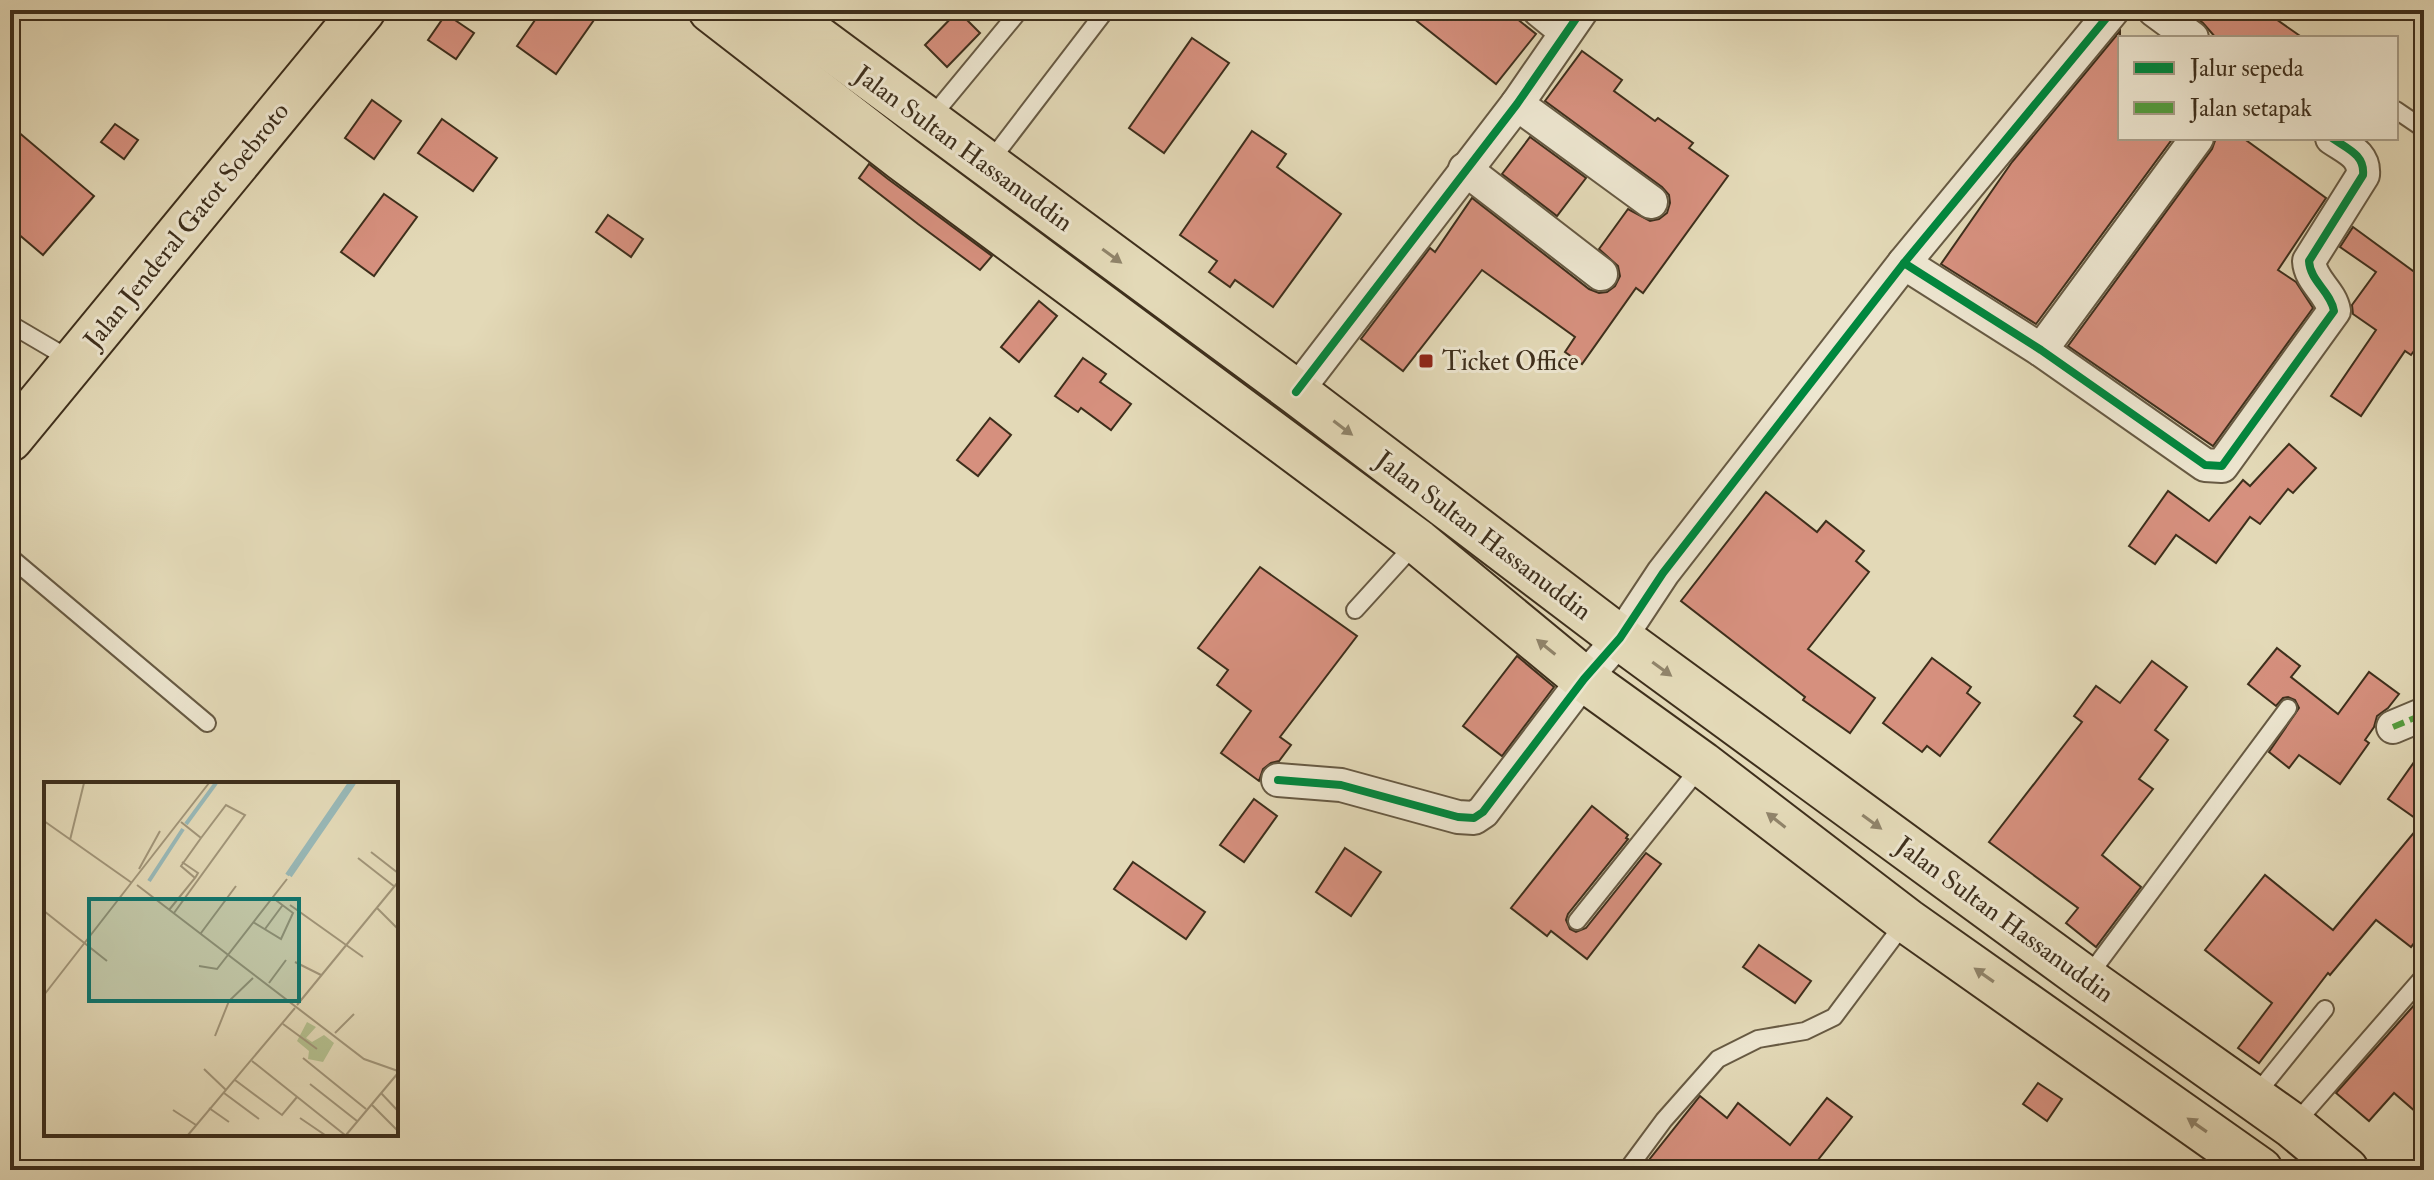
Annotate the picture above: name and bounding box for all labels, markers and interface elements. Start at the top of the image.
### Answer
legend [2118,36,2398,140]
text: Jalur sepeda [2189,53,2305,84]
street label: Jalan Sultan Hassanuddin [847,58,1079,239]
text: Jalan setapak [2189,93,2312,124]
street label: Jalan Jenderal Gatot Soebroto [77,96,296,356]
one-way arrow [1101,248,1122,264]
place label: Ticket Office [1442,346,1579,378]
marker: Ticket Office [1417,352,1435,370]
one-way arrow [1333,419,1353,435]
street label: Jalan Sultan Hassanuddin [1368,443,1598,627]
one-way arrow [1536,639,1556,656]
one-way arrow [1652,660,1673,676]
inset map [44,782,398,1136]
one-way arrow [1766,812,1786,829]
one-way arrow [1862,814,1882,830]
street label: Jalan Sultan Hassanuddin [1888,829,2120,1010]
one-way arrow [1974,968,1995,983]
one-way arrow [2186,1118,2207,1133]

